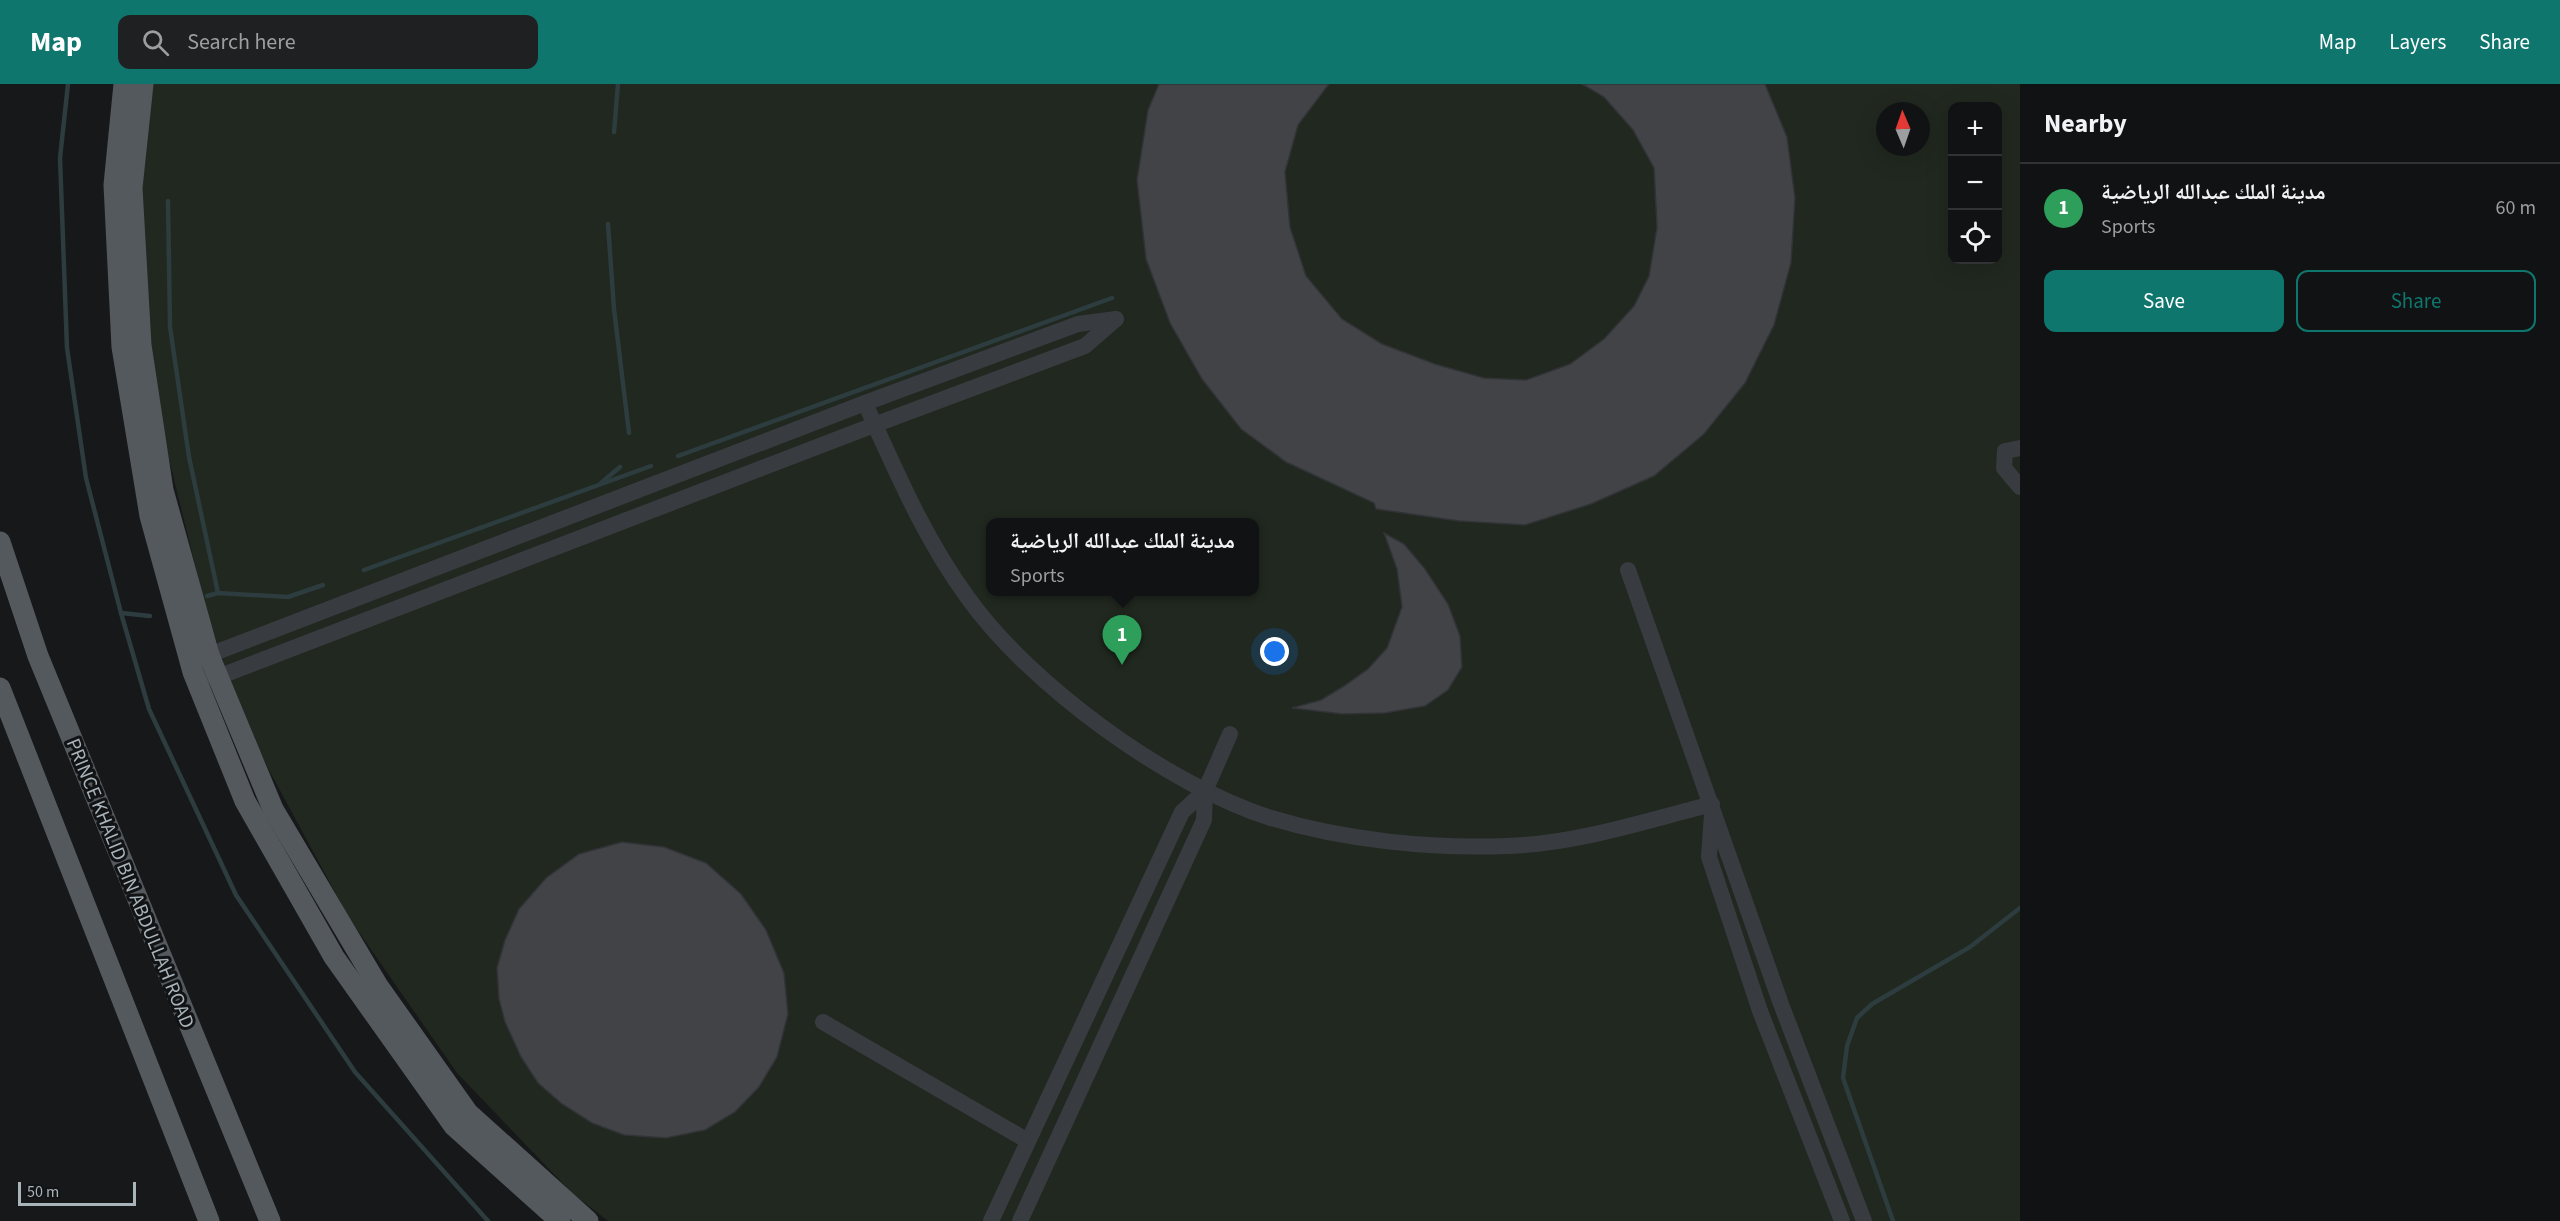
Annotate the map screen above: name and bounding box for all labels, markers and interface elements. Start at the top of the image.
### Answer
search box [118,15,538,69]
text: Map [30,22,82,62]
icon: search [139,26,172,59]
text: Search here [187,26,296,58]
text: Map [2319,27,2356,57]
text: Layers [2389,27,2446,57]
text: Share [2479,27,2530,57]
north arrow [1876,102,1930,156]
map controls [1948,102,2002,264]
button: + [1948,102,2002,156]
text: Nearby [2044,105,2127,142]
button: − [1948,156,2002,210]
text: مدينة الملك عبدالله الرياضية [2101,176,2326,208]
text: 1 [2058,194,2069,222]
text: 60 m [2496,194,2536,222]
button: locate [1948,210,2002,264]
text: Sports [2101,213,2156,241]
button: Save [2044,270,2284,332]
button: Share [2296,270,2536,332]
popup [986,518,1259,596]
text: مدينة الملك عبدالله الرياضية [1010,525,1235,557]
text: Sports [1010,562,1065,590]
pin: 1 [1102,616,1142,665]
your location [1260,637,1289,666]
street label: PRINCE KHALID BIN ABDULLAH ROAD [59,734,201,1033]
scale bar [18,1179,136,1206]
text: 50 m [27,1181,59,1203]

